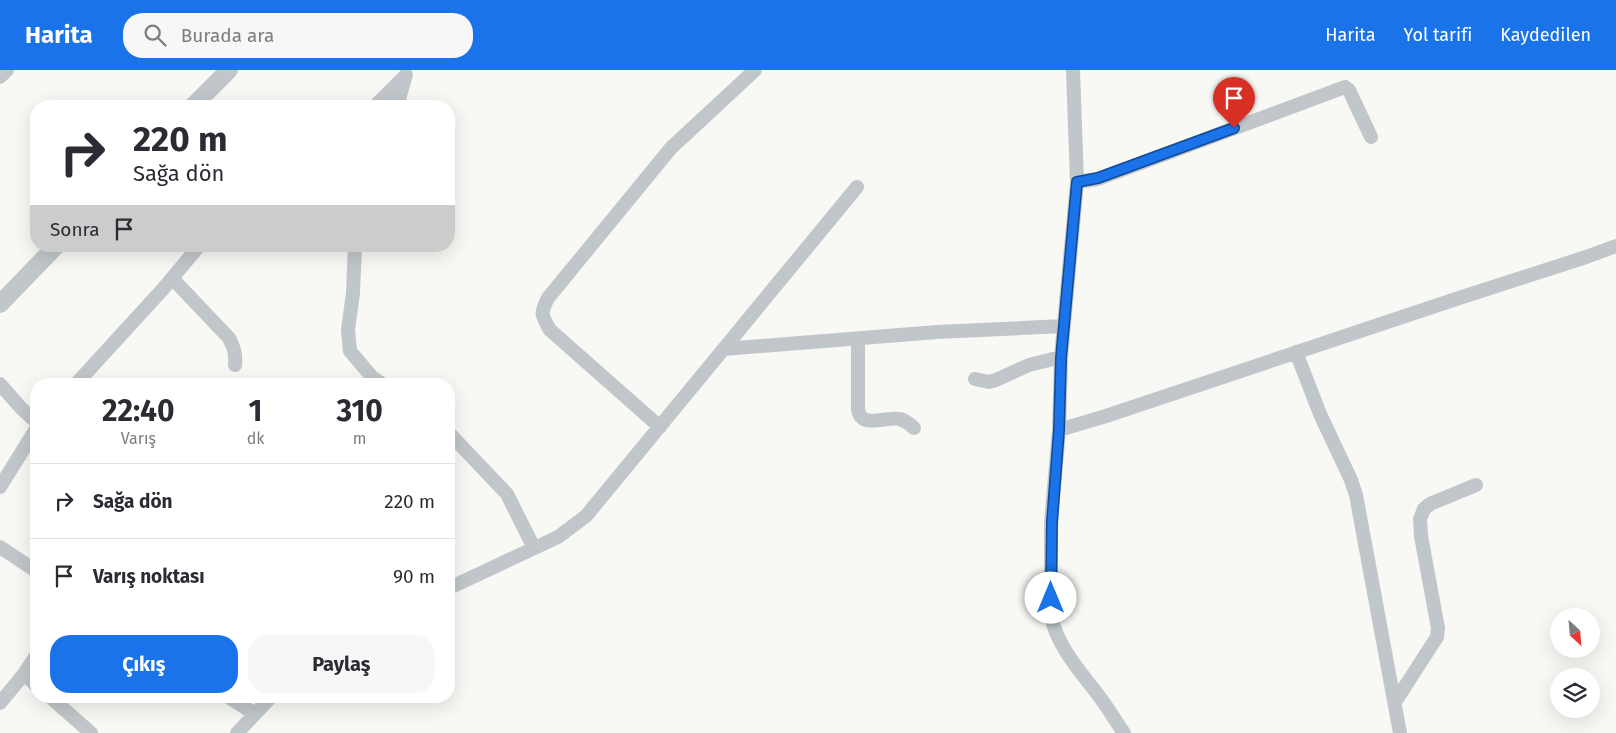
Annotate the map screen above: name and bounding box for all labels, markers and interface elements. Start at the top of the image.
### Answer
search box [123,13,473,58]
text: Harita [25,21,93,49]
icon: search [141,21,169,49]
text: Burada ara [181,24,274,47]
text: Harita [1325,24,1376,46]
text: Yol tarifi [1404,24,1472,46]
text: Kaydedilen [1500,24,1591,46]
pin [1213,77,1255,128]
icon: arrive [1220,84,1248,112]
text: 220 m [133,118,228,160]
icon: right [50,120,115,185]
text: Sağa dön [133,160,224,187]
icon: arrive [110,215,138,243]
text: Sonra [50,218,100,241]
text: 22:40 [102,393,175,429]
text: 1 [249,393,263,429]
text: 310 [336,393,383,429]
text: Varış [121,429,156,448]
text: dk [247,429,264,448]
text: m [353,429,367,448]
icon: right [50,487,78,515]
text: Sağa dön [93,490,173,513]
text: 220 m [384,490,435,513]
icon: arrive [50,562,78,590]
text: Varış noktası [93,565,205,588]
text: 90 m [393,565,435,588]
position arrow [1024,571,1076,623]
north arrow [1550,608,1600,658]
map controls [1550,608,1600,718]
button: Çıkış [50,635,238,693]
button: Paylaş [248,635,435,693]
button: layers [1550,668,1600,718]

